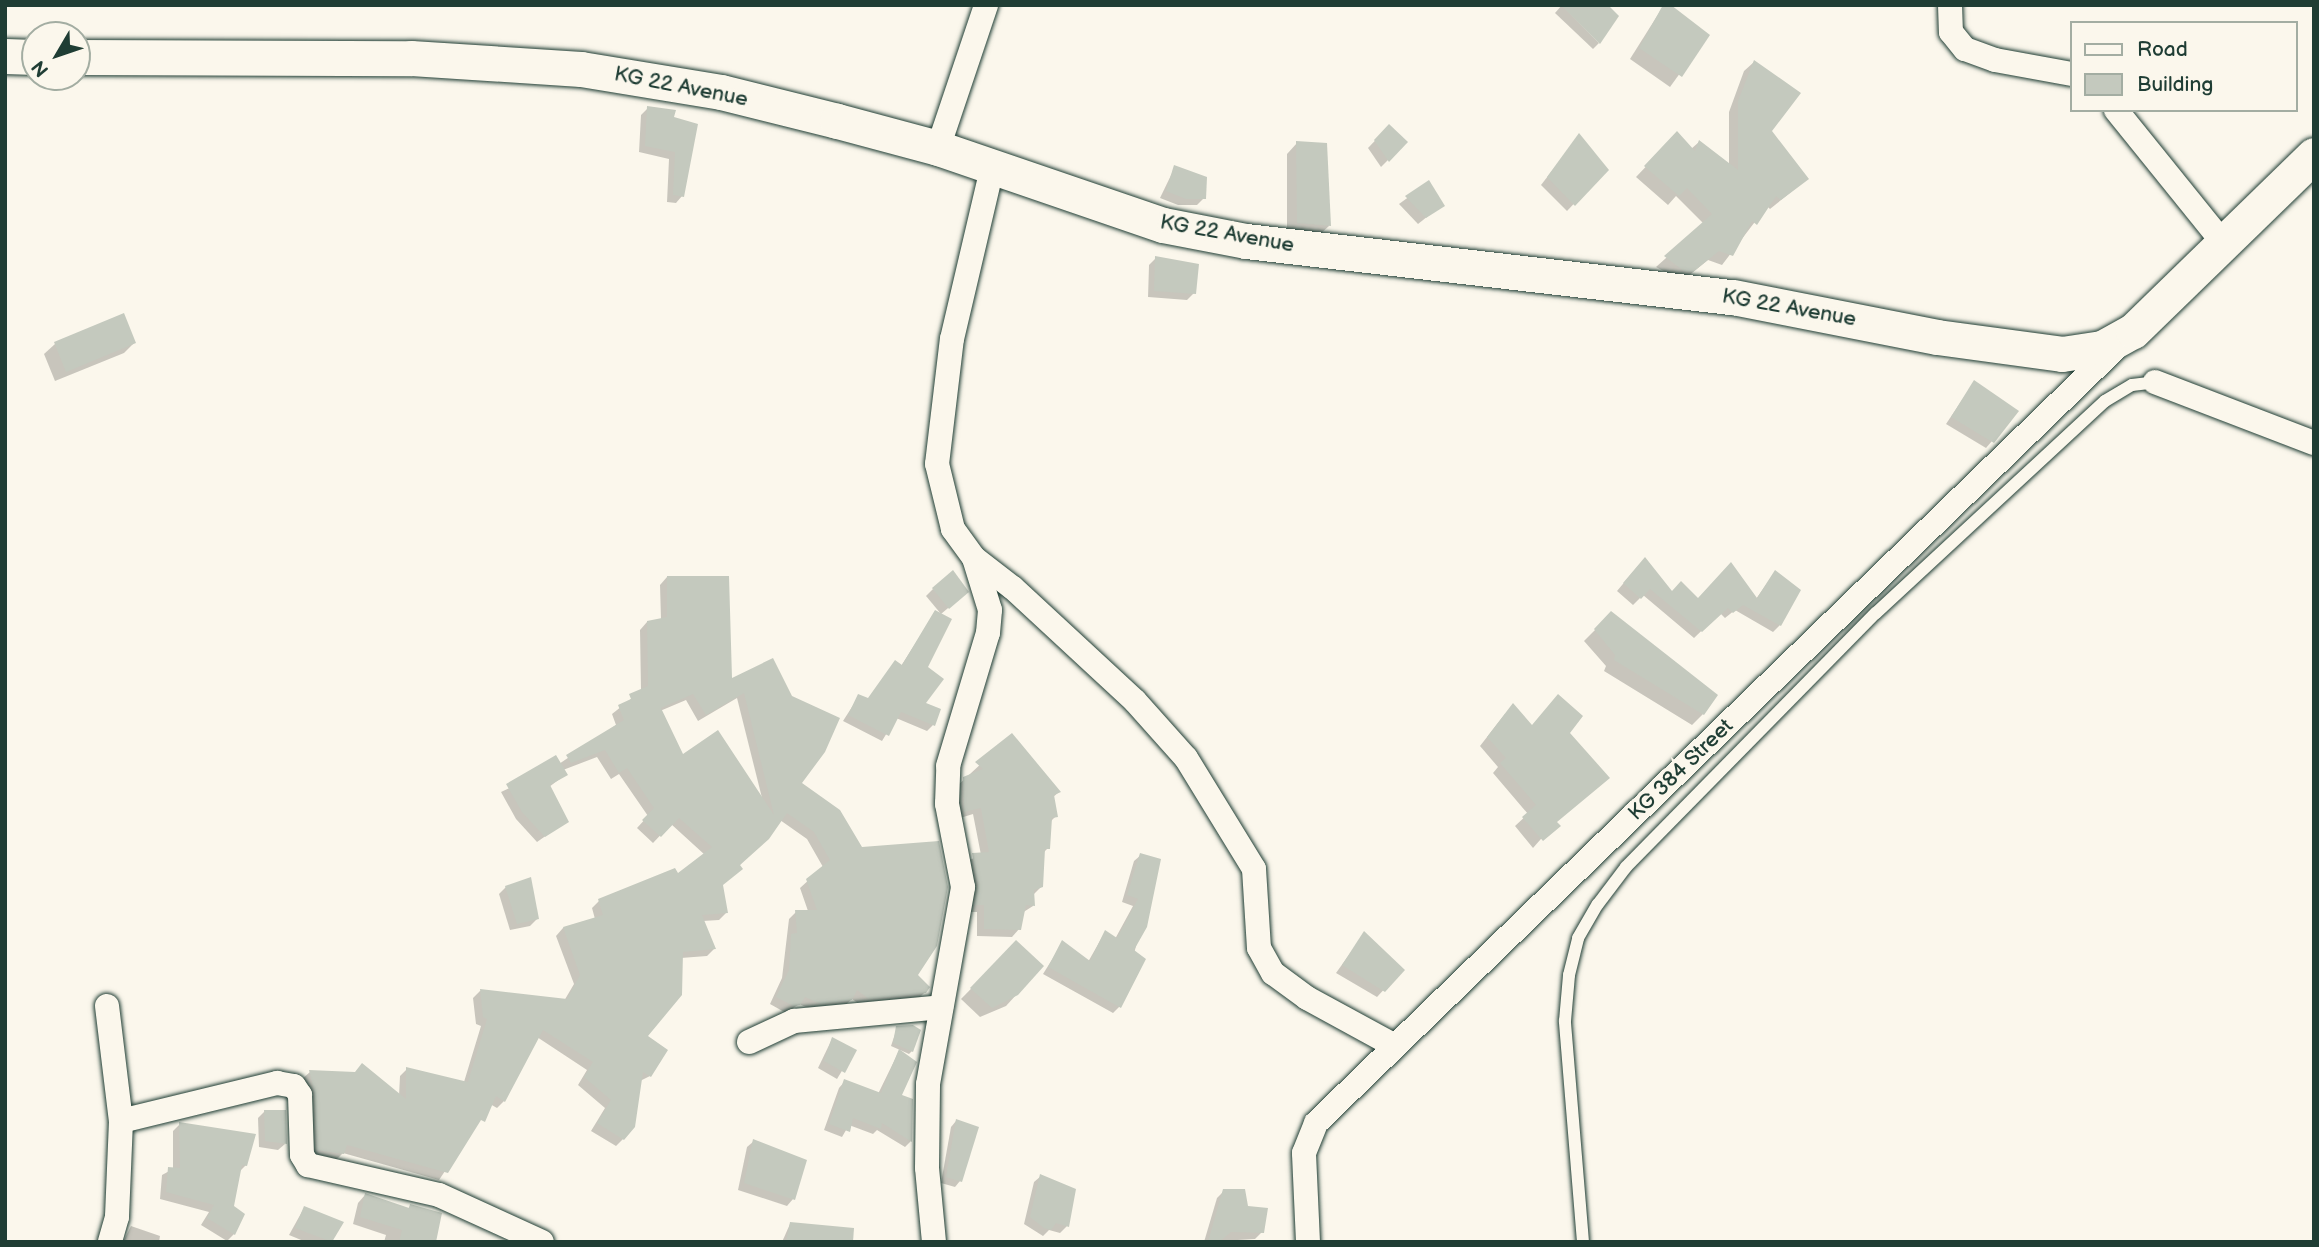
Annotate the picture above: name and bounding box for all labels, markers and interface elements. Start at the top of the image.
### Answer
north arrow [21,21,91,91]
legend [2070,21,2298,112]
text: Road [2137,37,2188,62]
text: N [27,55,54,81]
street label: KG 22 Avenue [612,62,750,112]
text: Building [2137,72,2213,97]
street label: KG 22 Avenue [1158,210,1296,258]
street label: KG 22 Avenue [1720,284,1858,332]
street label: KG 384 Street [1623,714,1739,826]

